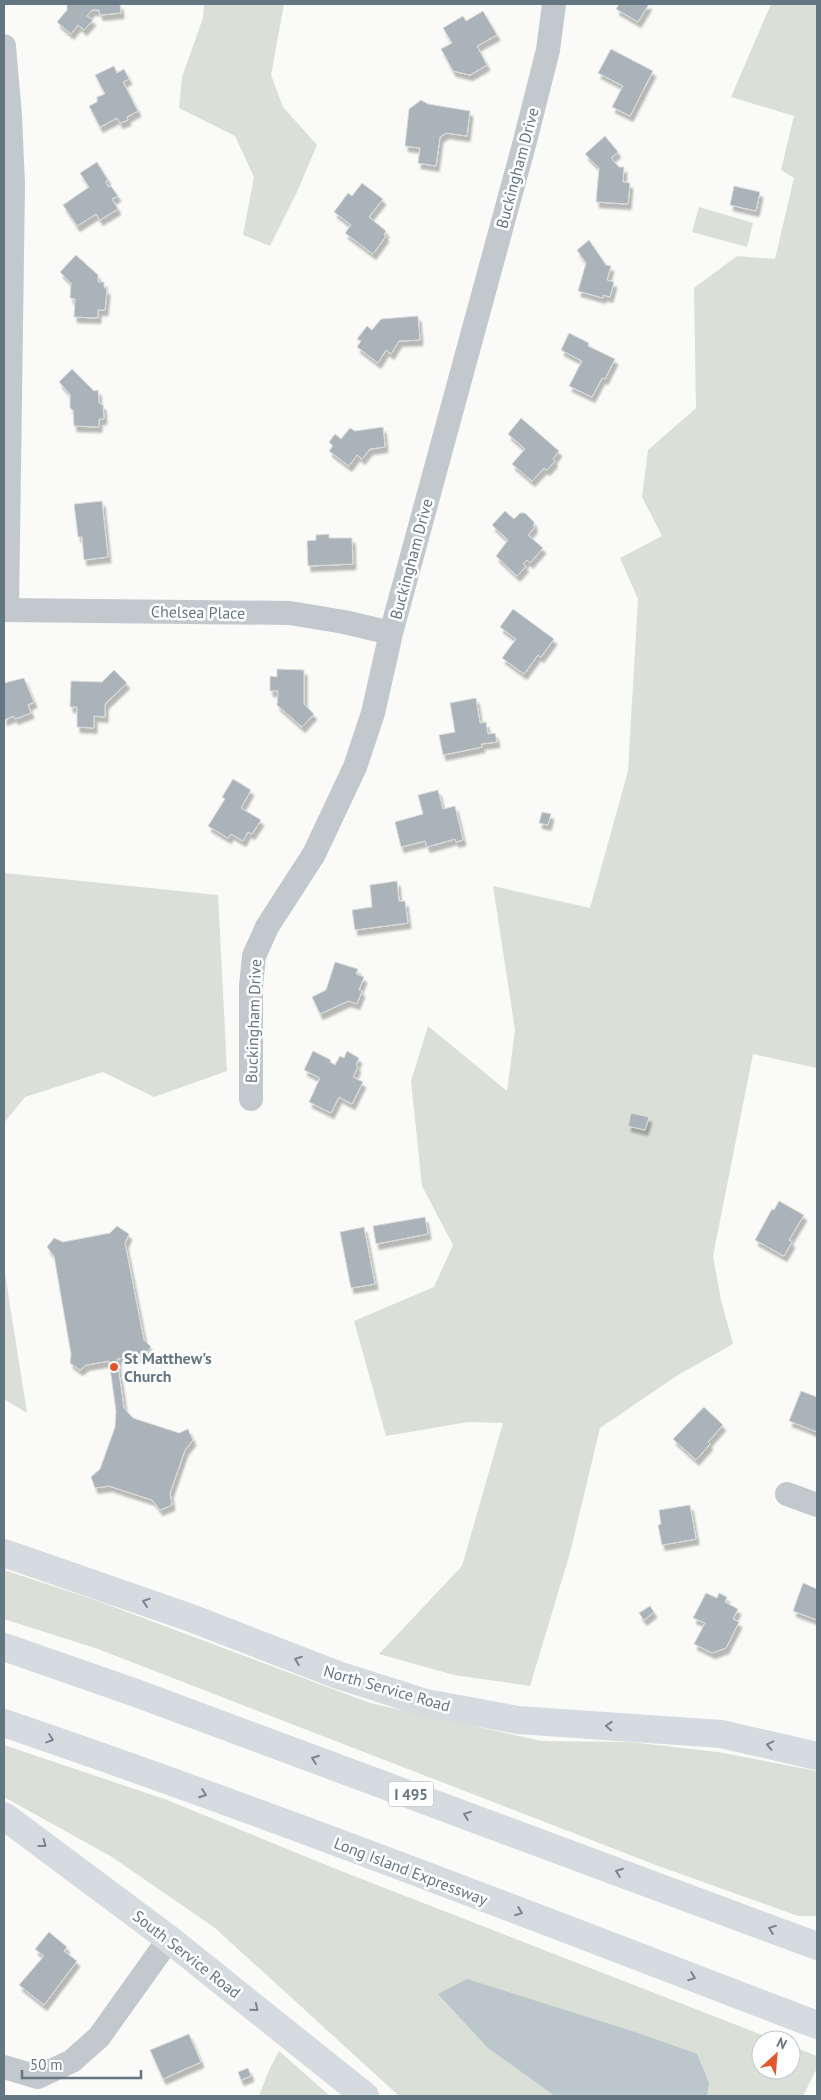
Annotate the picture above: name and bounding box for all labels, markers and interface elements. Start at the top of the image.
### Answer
street label: Buckingham Drive [491,105,543,231]
street label: Buckingham Drive [385,496,437,622]
street label: Chelsea Place [151,601,245,623]
street label: Buckingham Drive [241,959,265,1083]
place label: St Matthew's Church [124,1348,212,1386]
marker: St Matthew's Church [108,1361,120,1373]
one-way arrow [142,1598,150,1608]
one-way arrow [294,1656,302,1666]
street label: North Service Road [321,1660,453,1716]
one-way arrow [604,1721,612,1732]
one-way arrow [45,1733,54,1743]
one-way arrow [765,1740,774,1751]
one-way arrow [311,1755,320,1765]
road number: I 495 [388,1782,434,1806]
one-way arrow [198,1788,207,1798]
one-way arrow [463,1811,472,1821]
street label: Long Island Expressway [331,1832,491,1910]
one-way arrow [37,1839,46,1847]
one-way arrow [616,1868,624,1878]
street label: South Service Road [129,1906,245,2002]
one-way arrow [514,1906,523,1916]
one-way arrow [768,1925,776,1935]
one-way arrow [687,1971,696,1981]
one-way arrow [249,2002,258,2010]
north arrow [751,2030,801,2080]
text: N [774,2033,790,2053]
scale bar [22,2048,141,2080]
text: 50 m [30,2055,63,2074]

